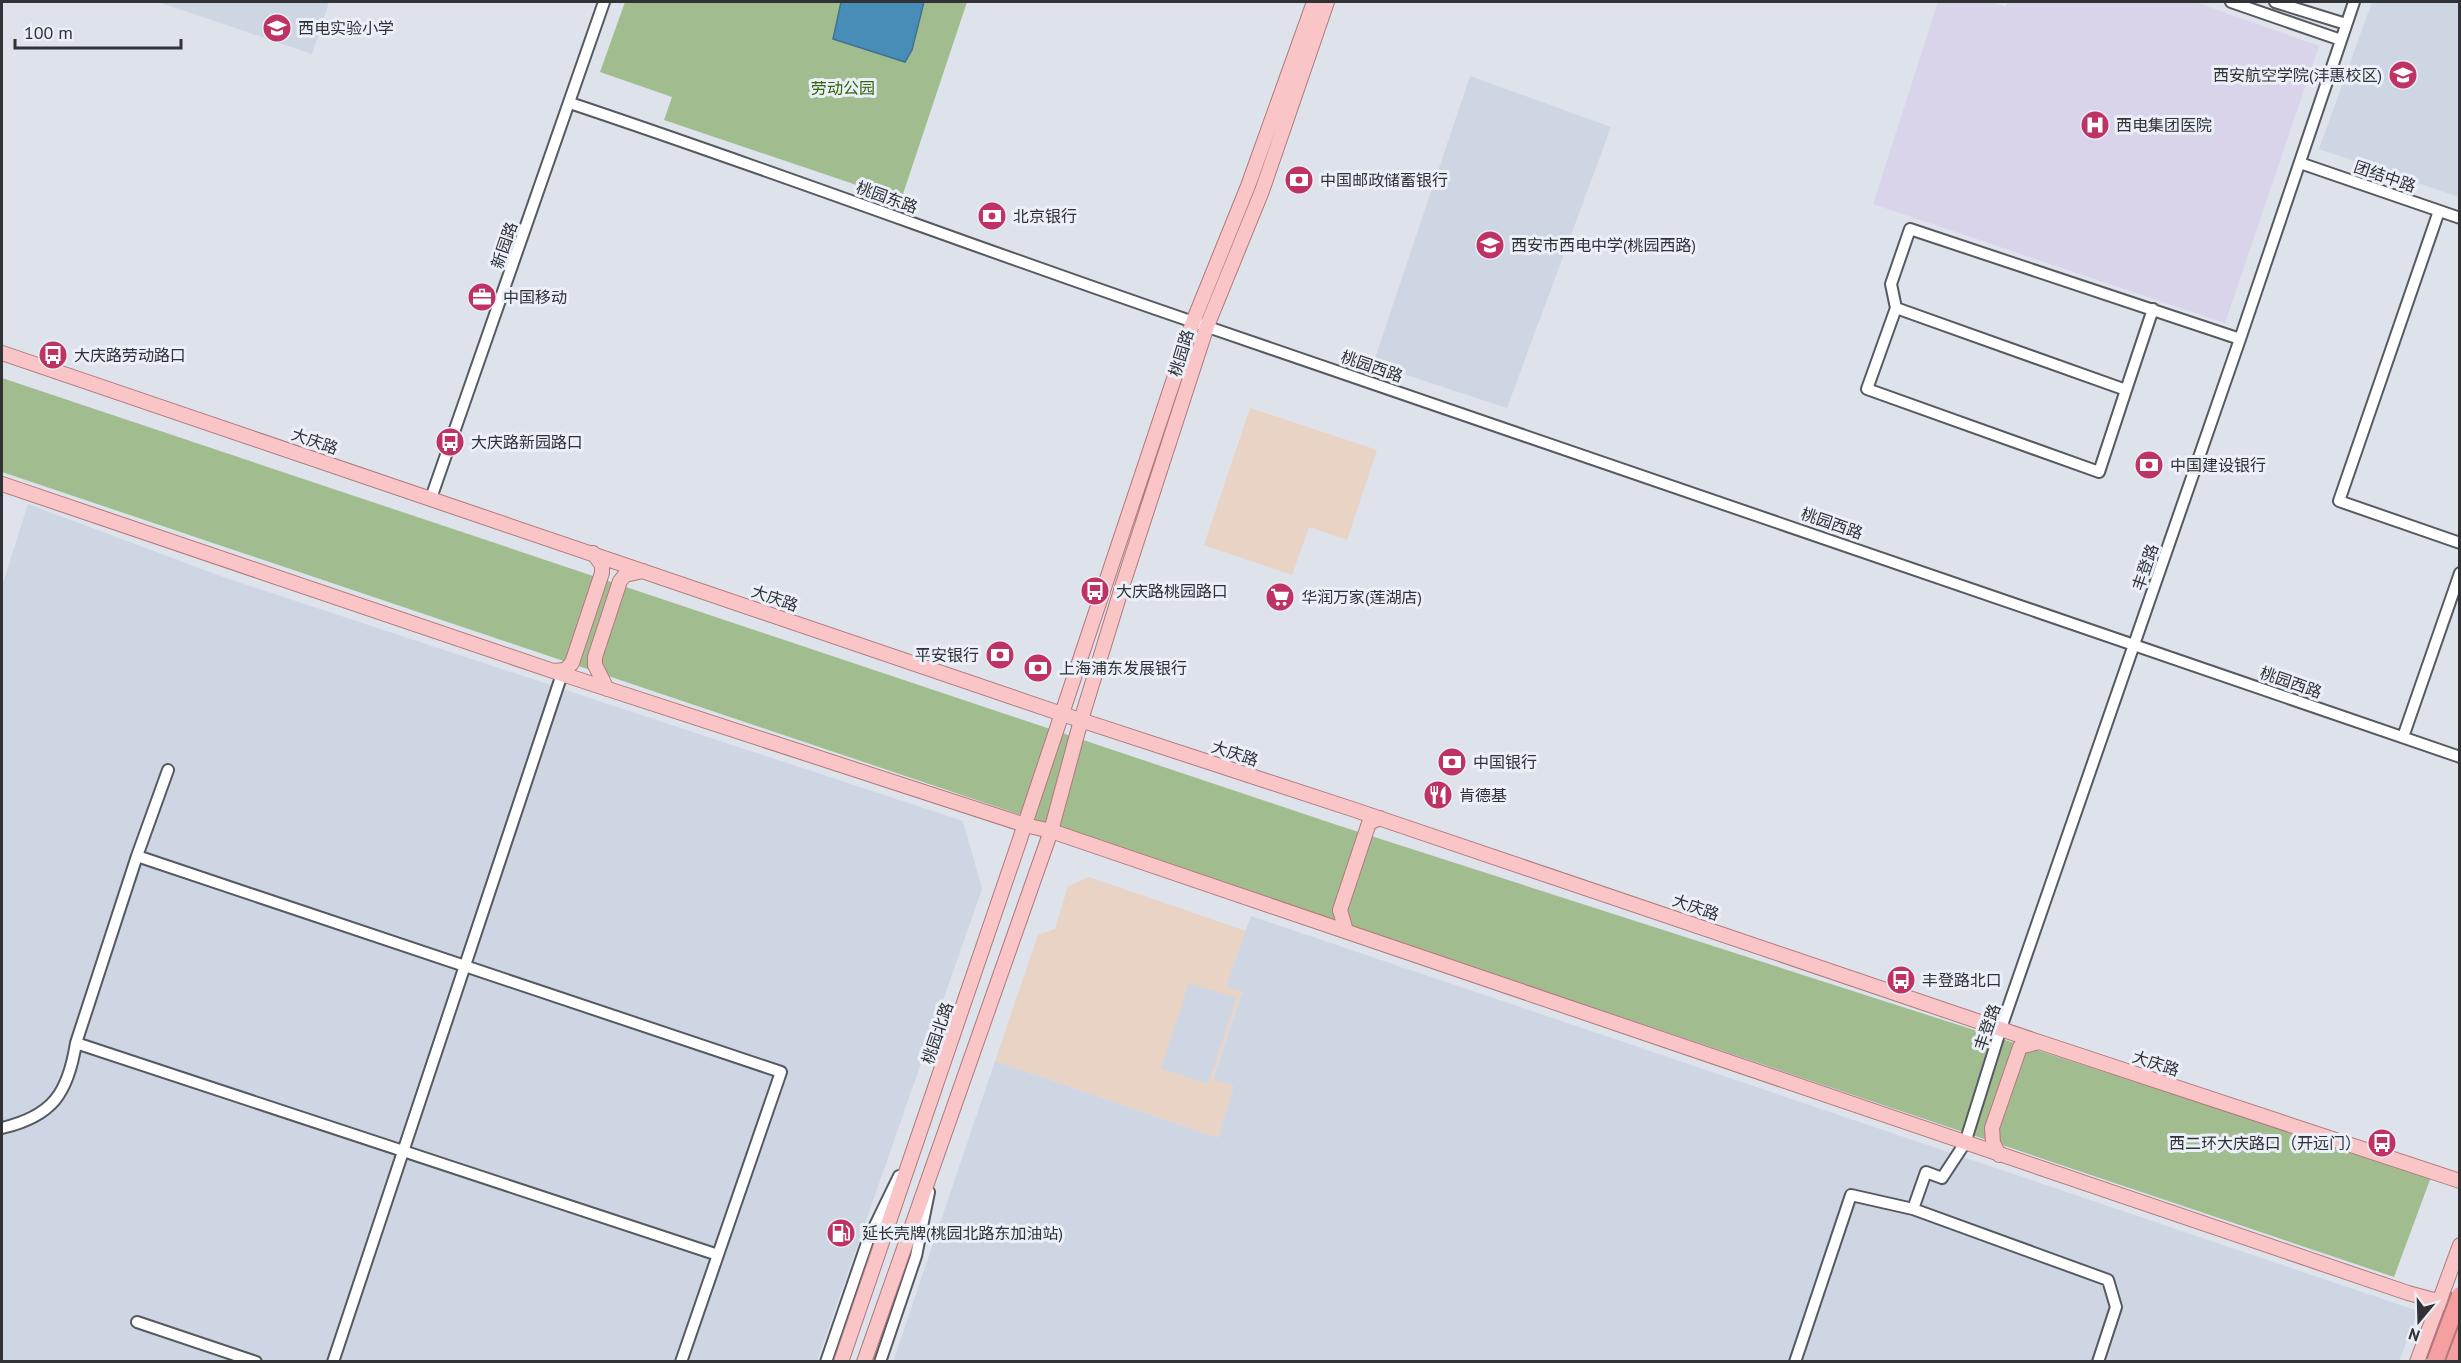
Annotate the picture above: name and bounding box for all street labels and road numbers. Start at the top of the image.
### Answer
street label: 团结中路 [2351,156,2419,196]
street label: 桃园东路 [854,177,920,217]
street label: 新园路 [487,219,521,271]
street label: 桃园路 [1164,327,1198,379]
street label: 桃园西路 [1338,346,1406,386]
street label: 大庆路 [289,424,341,458]
street label: 桃园西路 [1798,503,1866,543]
street label: 丰登路 [2128,541,2162,593]
street label: 大庆路 [749,581,801,615]
street label: 桃园西路 [2257,662,2325,702]
street label: 大庆路 [1209,736,1261,770]
street label: 大庆路 [1670,890,1722,924]
street label: 桃园北路 [917,999,957,1067]
street label: 丰登路 [1970,1001,2004,1053]
street label: 大庆路 [2130,1046,2182,1080]

